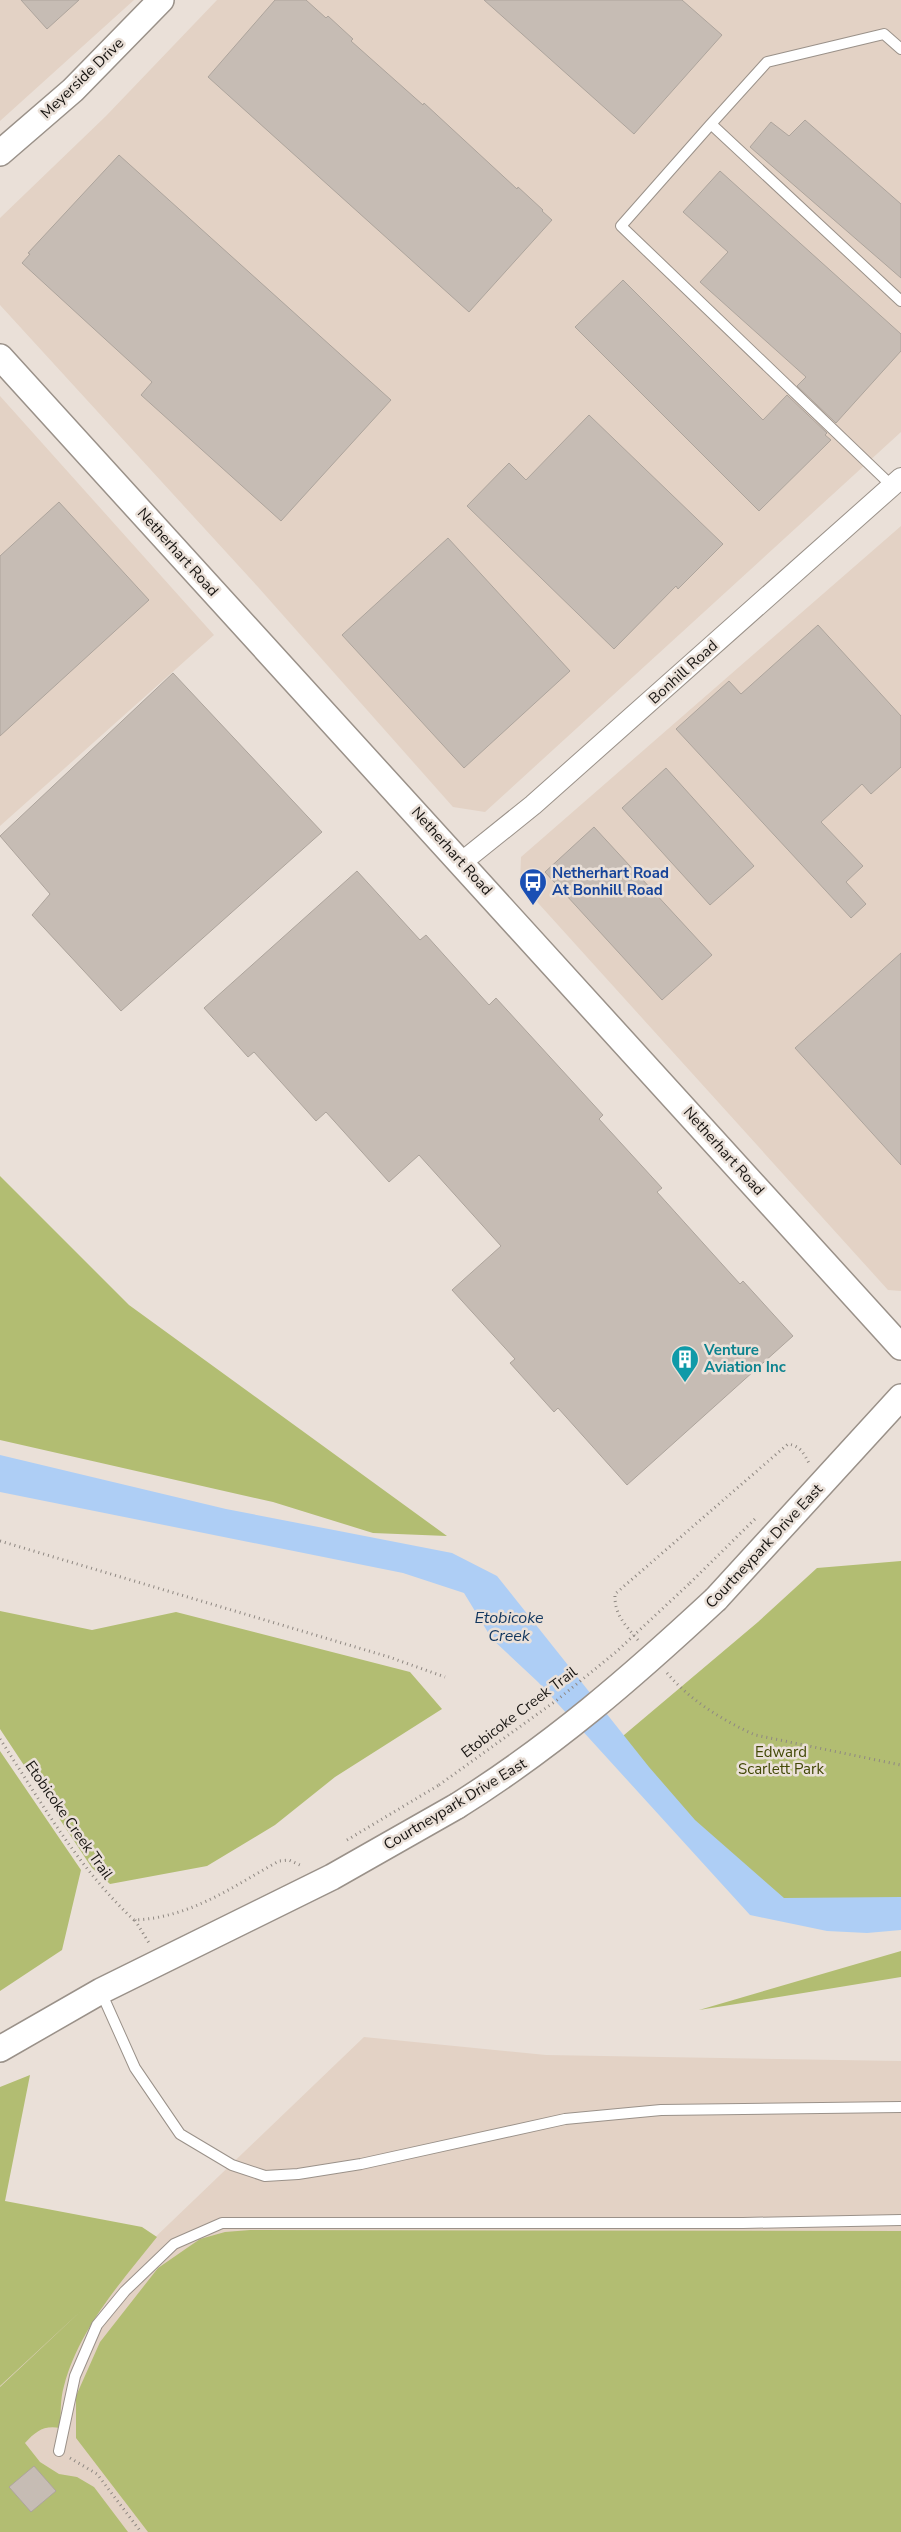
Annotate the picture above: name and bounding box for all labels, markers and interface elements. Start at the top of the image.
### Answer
street label: Meyerside Drive [36,33,128,123]
street label: Netherhart Road [133,504,223,600]
street label: Bonhill Road [644,636,722,708]
street label: Netherhart Road [407,803,497,899]
place label: Netherhart Road At Bonhill Road [552,863,669,900]
bus stop icon: Netherhart Road At Bonhill Road [518,867,548,906]
street label: Netherhart Road [679,1103,769,1199]
place label: Venture Aviation Inc [703,1340,786,1377]
building icon: Venture Aviation Inc [670,1344,700,1383]
street label: Courtneypark Drive East [701,1479,828,1613]
water label: Etobicoke Creek [474,1607,544,1647]
street label: Etobicoke Creek Trail [457,1661,582,1762]
park label: Edward Scarlett Park [738,1742,824,1779]
street label: Courtneypark Drive East [380,1753,531,1855]
street label: Etobicoke Creek Trail [21,1757,118,1884]

